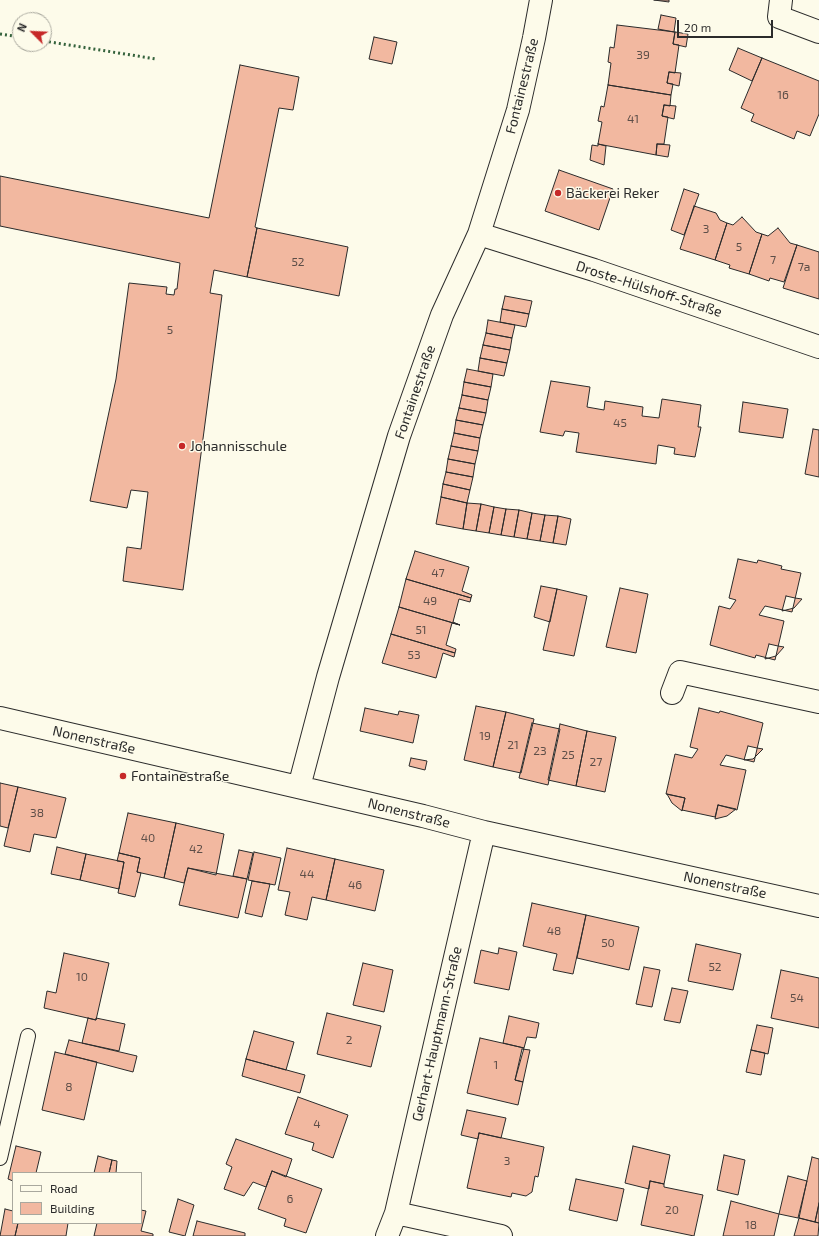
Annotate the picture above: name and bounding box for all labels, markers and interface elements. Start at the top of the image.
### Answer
north arrow [12,12,52,52]
scale bar [679,12,775,38]
text: 20 m [684,20,711,34]
text: N [14,21,29,34]
street label: Fontainestraße [502,36,542,136]
house number: 39 [636,48,650,62]
house number: 16 [777,88,789,102]
house number: 41 [627,112,639,126]
place label: Bäckerei Reker [566,185,659,201]
marker: Bäckerei Reker [553,188,563,198]
house number: 3 [703,222,709,236]
house number: 5 [736,240,742,254]
house number: 7 [770,253,776,267]
house number: 52 [291,255,305,269]
street label: Droste-Hülshoff-Straße [574,257,724,321]
house number: 7a [798,260,810,274]
house number: 5 [167,323,173,337]
street label: Fontainestraße [391,343,439,441]
house number: 45 [613,416,627,430]
place label: Johannisschule [190,438,287,454]
marker: Johannisschule [177,441,187,451]
house number: 47 [431,566,445,580]
house number: 49 [423,594,437,608]
house number: 51 [415,623,427,637]
house number: 53 [407,648,421,662]
street label: Nonenstraße [51,722,137,758]
house number: 19 [479,729,491,743]
house number: 21 [507,738,519,752]
house number: 23 [533,744,547,758]
house number: 25 [561,748,575,762]
house number: 27 [590,755,602,769]
place label: Fontainestraße [131,768,229,784]
marker: Fontainestraße [118,771,128,781]
street label: Nonenstraße [366,795,452,831]
house number: 38 [30,806,44,820]
house number: 40 [141,831,155,845]
house number: 42 [189,842,203,856]
house number: 44 [300,867,314,881]
street label: Nonenstraße [682,868,768,902]
house number: 46 [348,878,362,892]
house number: 48 [547,924,561,938]
house number: 50 [601,936,615,950]
street label: Gerhart-Hauptmann-Straße [409,945,465,1123]
house number: 52 [708,960,722,974]
house number: 10 [76,970,88,984]
house number: 54 [790,991,804,1005]
house number: 2 [346,1033,352,1047]
house number: 1 [494,1058,498,1072]
house number: 8 [65,1080,73,1094]
house number: 4 [313,1117,321,1131]
house number: 3 [504,1154,510,1168]
legend [12,1172,142,1224]
text: Road [50,1181,78,1195]
house number: 6 [287,1192,293,1206]
text: Building [50,1201,94,1215]
house number: 20 [665,1203,679,1217]
house number: 18 [745,1218,757,1232]

